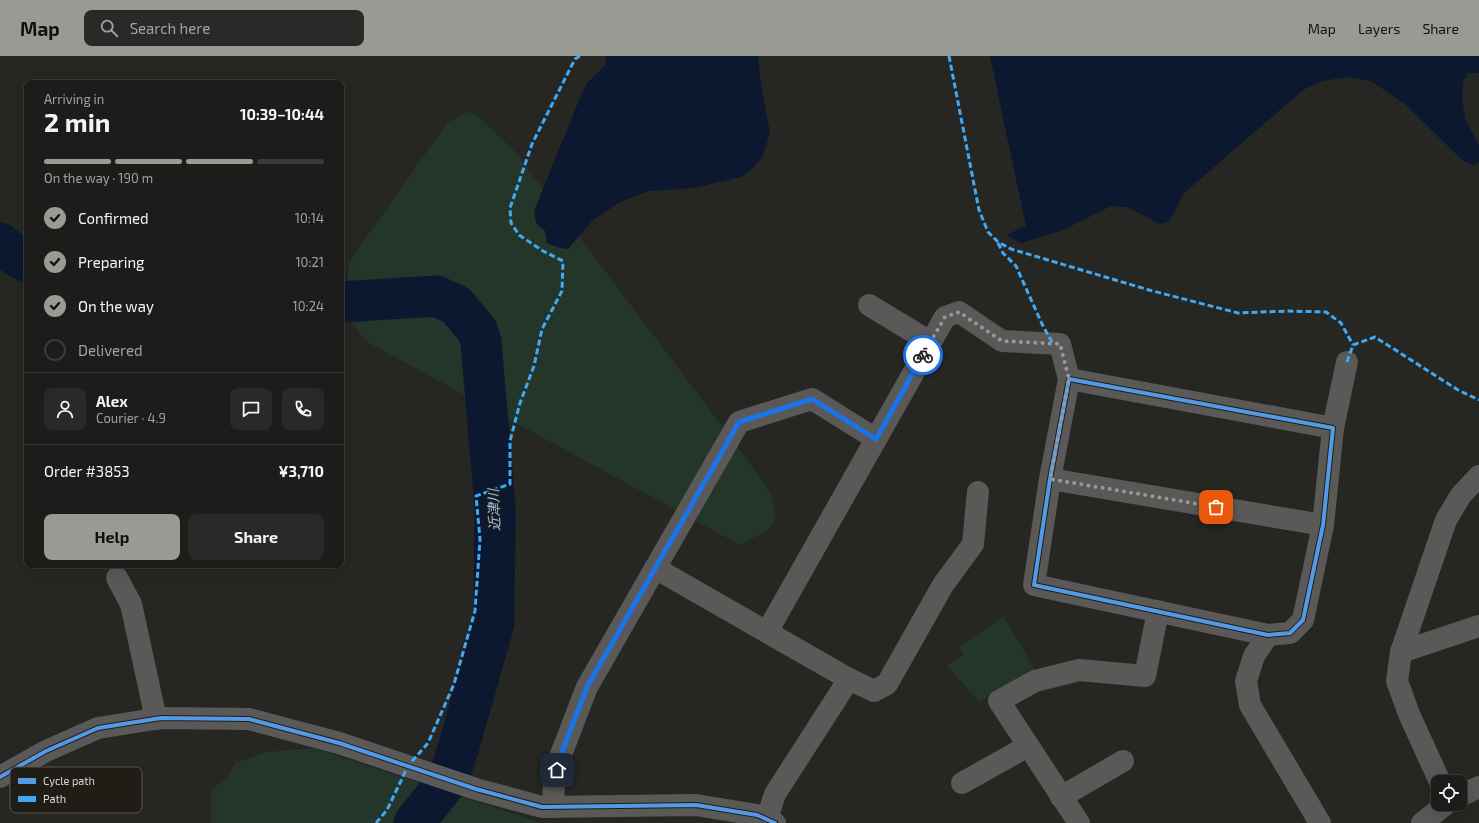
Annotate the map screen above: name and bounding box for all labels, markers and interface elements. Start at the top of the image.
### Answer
search box [84,10,364,46]
text: Map [20,17,60,40]
icon: search [98,17,120,39]
text: Search here [130,19,210,37]
text: Map [1308,20,1336,37]
text: Layers [1358,20,1400,37]
text: Share [1422,20,1459,37]
text: Arriving in [44,91,104,107]
text: 10:39–10:44 [240,105,324,123]
text: 2 min [44,106,110,137]
text: On the way · 190 m [44,170,153,186]
icon: check [44,207,66,229]
text: Confirmed [78,209,149,227]
text: 10:14 [295,210,324,226]
icon: check [44,251,66,273]
text: Preparing [78,253,144,271]
text: 10:21 [295,254,324,270]
icon: check [44,295,66,317]
text: On the way [78,297,154,315]
text: 10:24 [293,298,324,314]
courier [903,335,943,375]
text: Delivered [78,341,143,359]
icon: bike [912,344,934,366]
button: person [44,388,86,430]
button: chat [230,388,272,430]
button: phone [282,388,324,430]
text: Alex [96,392,128,410]
text: Courier · 4.9 [96,410,166,426]
text: Order #3853 [44,462,130,480]
text: ¥3,710 [279,462,324,480]
water label: 近津川 [484,487,503,531]
pin [1199,490,1233,524]
icon: bag [1205,496,1227,518]
button: Help [44,514,180,560]
button: Share [188,514,324,560]
pin [540,753,574,787]
icon: home [546,759,568,781]
legend [10,767,142,813]
text: Cycle path [43,774,95,787]
map controls [1431,775,1467,811]
button: locate [1431,775,1467,811]
text: Path [43,792,66,805]

